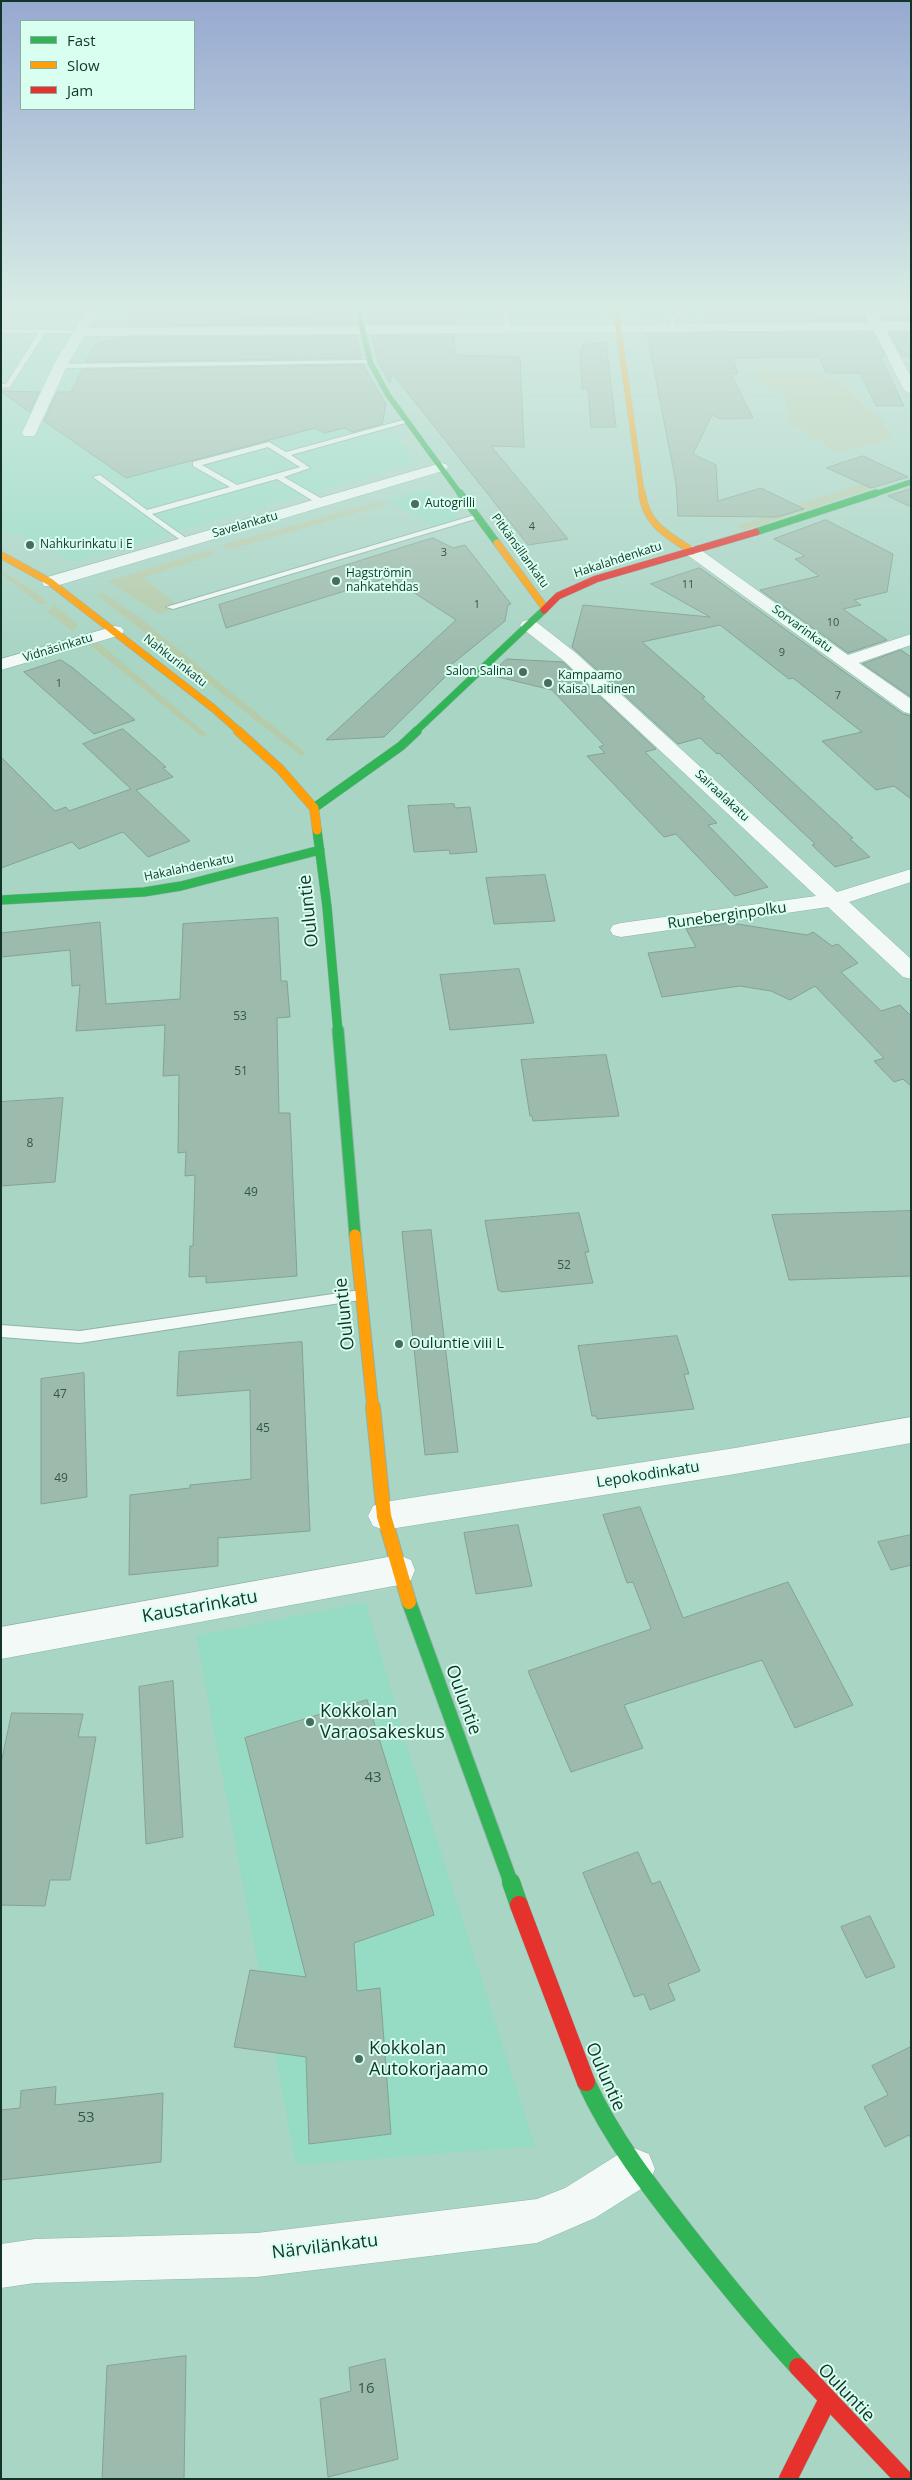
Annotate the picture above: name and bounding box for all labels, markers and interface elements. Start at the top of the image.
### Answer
legend [20,20,195,110]
text: Fast [67,30,96,50]
text: Slow [67,55,100,75]
text: Jam [67,80,93,100]
place label: Autogrilli [425,497,475,511]
marker: Autogrilli [409,498,421,510]
street label: Savelankatu [211,509,279,541]
street label: Pitkänsillankatu [488,511,552,591]
house number: 4 [529,520,535,534]
place label: Nahkurinkatu i E [40,538,133,552]
marker: Nahkurinkatu i E [24,539,36,551]
street label: Hakalahdenkatu [572,539,664,581]
house number: 3 [441,546,447,560]
place label: Hagströmin nahkatehdas [346,567,418,595]
marker: Hagströmin nahkatehdas [330,575,342,587]
house number: 11 [682,578,694,592]
house number: 1 [474,598,480,612]
street label: Sorvarinkatu [769,602,835,656]
house number: 10 [827,616,839,630]
street label: Vidnäsinkatu [21,631,95,665]
street label: Nahkurinkatu [140,632,210,690]
house number: 9 [779,646,785,660]
place label: Salon Salina [446,665,513,679]
marker: Salon Salina [517,666,529,678]
place label: Kampaamo Kaisa Laitinen [558,669,635,697]
house number: 1 [56,677,62,691]
marker: Kampaamo Kaisa Laitinen [542,677,554,689]
house number: 7 [835,689,841,703]
street label: Sairaalakatu [692,767,752,825]
street label: Hakalahdenkatu [143,851,235,885]
street label: Ouluntie [294,874,324,948]
street label: Runeberginpolku [666,899,788,933]
house number: 53 [233,1010,247,1024]
house number: 51 [234,1065,248,1079]
house number: 8 [27,1137,33,1151]
house number: 49 [244,1186,258,1200]
house number: 52 [557,1259,571,1273]
street label: Ouluntie [330,1277,360,1351]
place label: Ouluntie viii L [409,1335,504,1353]
marker: Ouluntie viii L [393,1338,405,1350]
house number: 47 [53,1388,67,1402]
house number: 45 [256,1422,270,1436]
street label: Lepokodinkatu [595,1458,701,1492]
house number: 49 [54,1472,68,1486]
street label: Kaustarinkatu [141,1586,259,1628]
street label: Ouluntie [440,1662,486,1738]
place label: Kokkolan Varaosakeskus [320,1701,445,1744]
marker: Kokkolan Varaosakeskus [304,1716,316,1728]
house number: 43 [364,1769,382,1787]
place label: Kokkolan Autokorjaamo [369,2038,488,2080]
street label: Ouluntie [580,2039,630,2115]
marker: Kokkolan Autokorjaamo [353,2053,365,2065]
house number: 53 [77,2109,95,2127]
street label: Närvilänkatu [271,2230,379,2264]
street label: Ouluntie [813,2359,879,2427]
house number: 16 [357,2380,375,2398]

